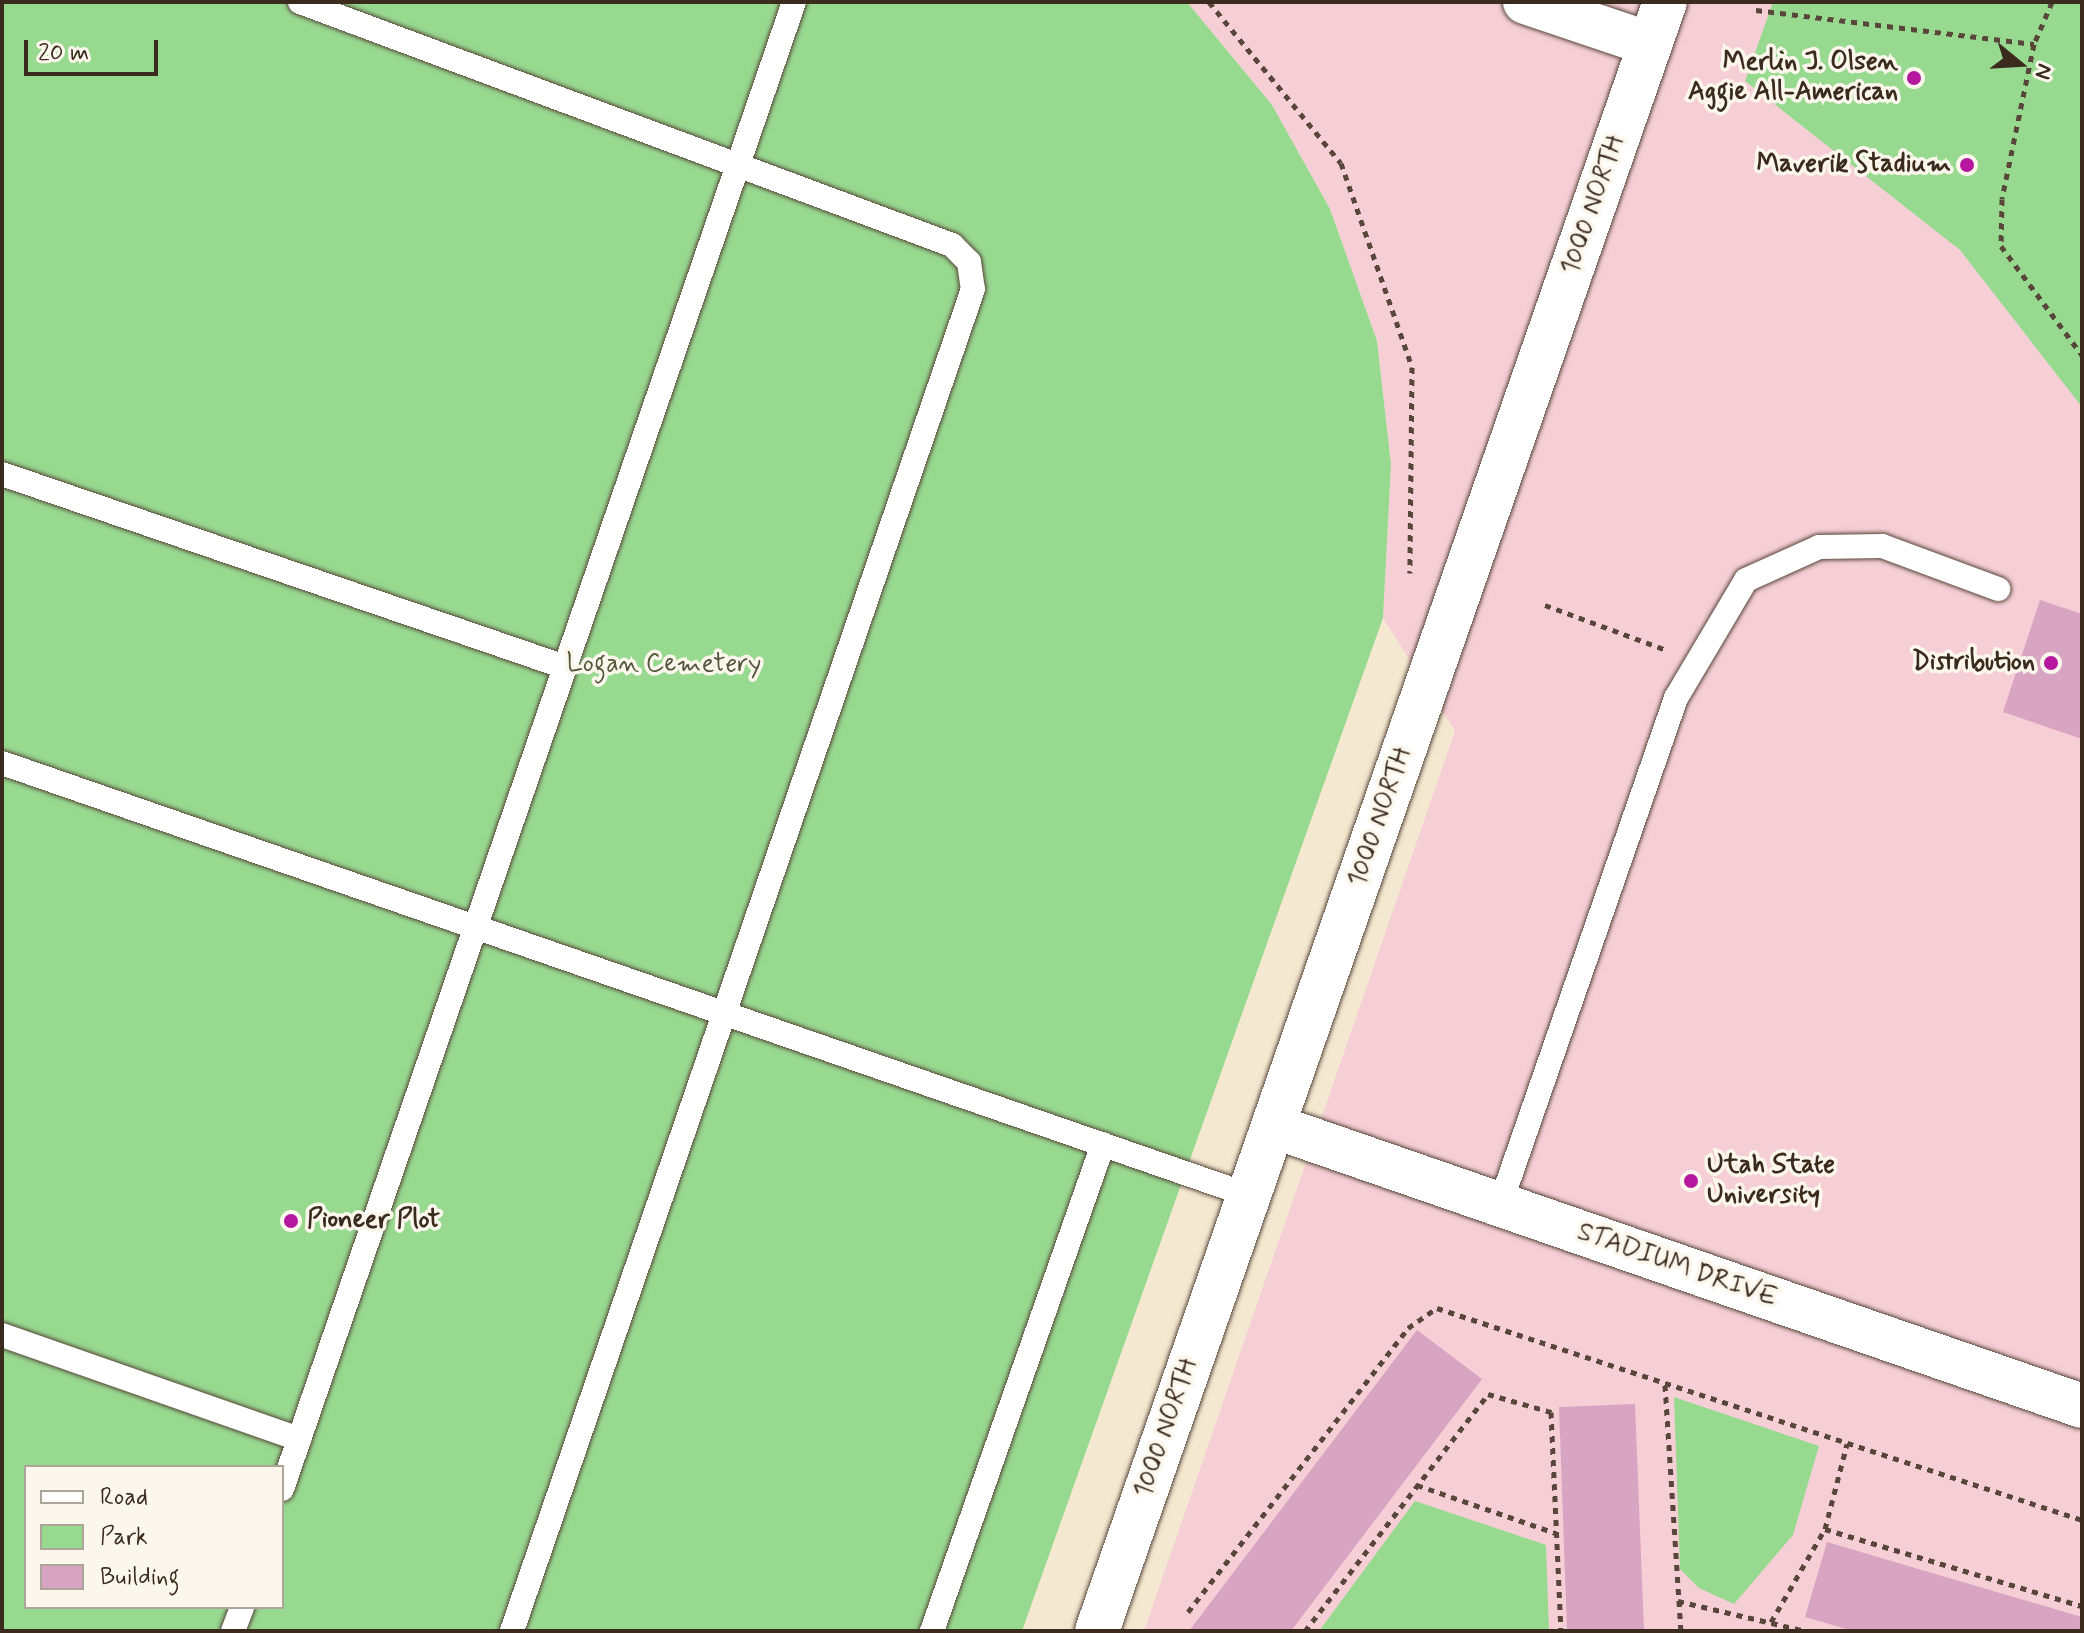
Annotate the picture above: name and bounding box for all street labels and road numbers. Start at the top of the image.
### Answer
street label: 1000 NORTH [1556,131,1632,279]
street label: 1000 NORTH [1343,743,1419,891]
street label: STADIUM DRIVE [1573,1217,1781,1315]
street label: 1000 NORTH [1129,1354,1205,1502]

